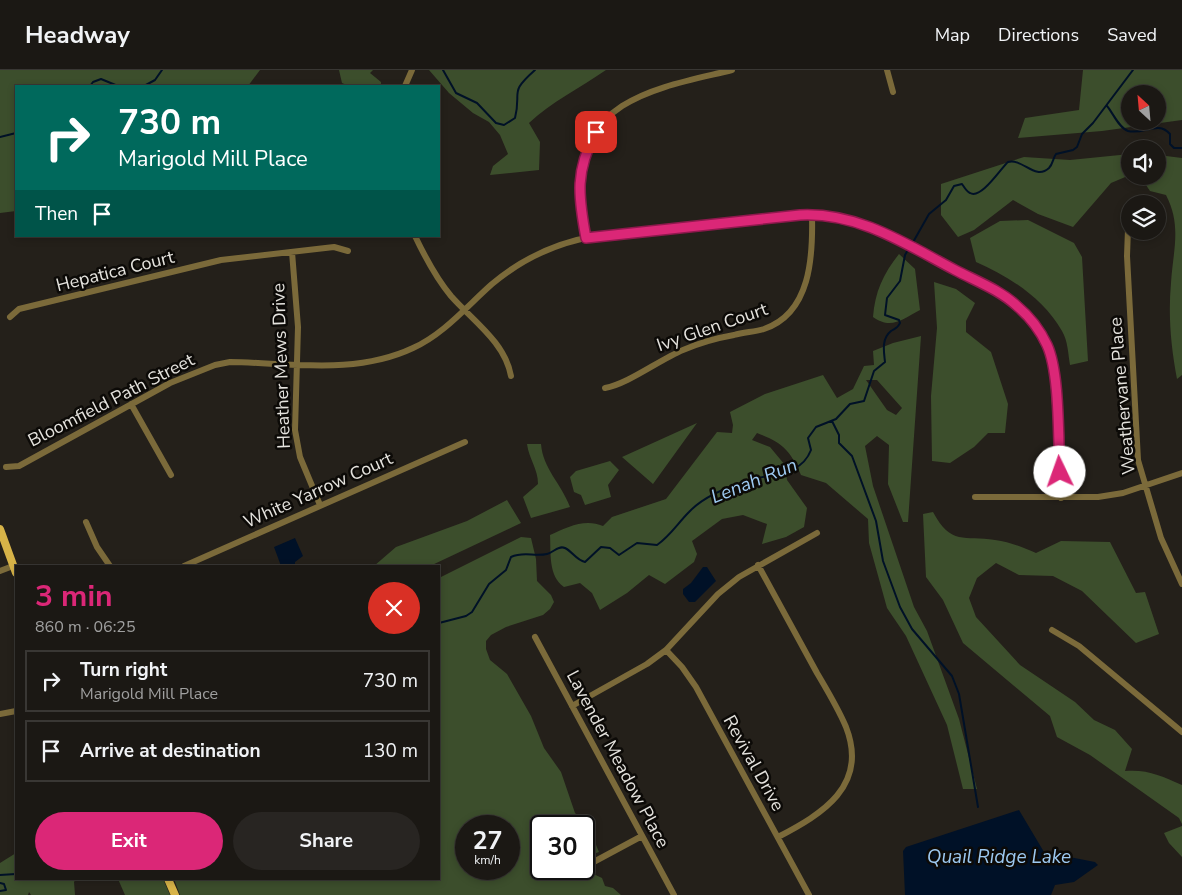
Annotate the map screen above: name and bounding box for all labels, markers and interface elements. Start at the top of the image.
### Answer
text: Headway [25,19,130,51]
text: Map [935,23,970,47]
text: Directions [998,23,1079,47]
text: Saved [1107,23,1157,47]
north arrow [1121,85,1166,130]
map controls [1121,85,1166,240]
text: 730 m [118,99,221,146]
icon: right [35,105,100,170]
pin [575,111,617,153]
icon: arrive [582,118,610,146]
button: sound [1121,140,1166,185]
text: Marigold Mill Place [118,144,308,174]
button: layers [1121,195,1166,240]
icon: arrive [88,200,116,228]
text: Then [35,201,78,227]
street label: Hepatica Court [53,245,177,297]
street label: Heather Mews Drive [266,283,296,449]
street label: Ivy Glen Court [653,297,771,357]
street label: Weathervane Place [1103,316,1141,476]
street label: Bloomfield Path Street [24,347,199,452]
position arrow [1033,445,1085,497]
street label: White Yarrow Court [240,446,397,534]
water label: Lenah Run [707,452,801,510]
text: 3 min [35,576,113,617]
button: close [368,582,420,634]
text: 860 m · 06:25 [35,616,136,638]
text: Turn right [80,657,167,683]
street label: Lavender Meadow Place [561,666,675,852]
icon: right [37,667,65,695]
text: 730 m [363,668,418,694]
text: Marigold Mill Place [80,683,218,705]
street label: Revival Drive [718,711,790,815]
icon: arrive [37,737,65,765]
text: Arrive at destination [80,738,261,764]
text: 130 m [363,738,418,764]
button: Exit [35,812,223,870]
button: Share [233,812,420,870]
speed limit sign: 30 [530,815,595,880]
text: 27 [472,824,503,858]
water label: Quail Ridge Lake [927,844,1071,870]
text: km/h [474,852,501,868]

